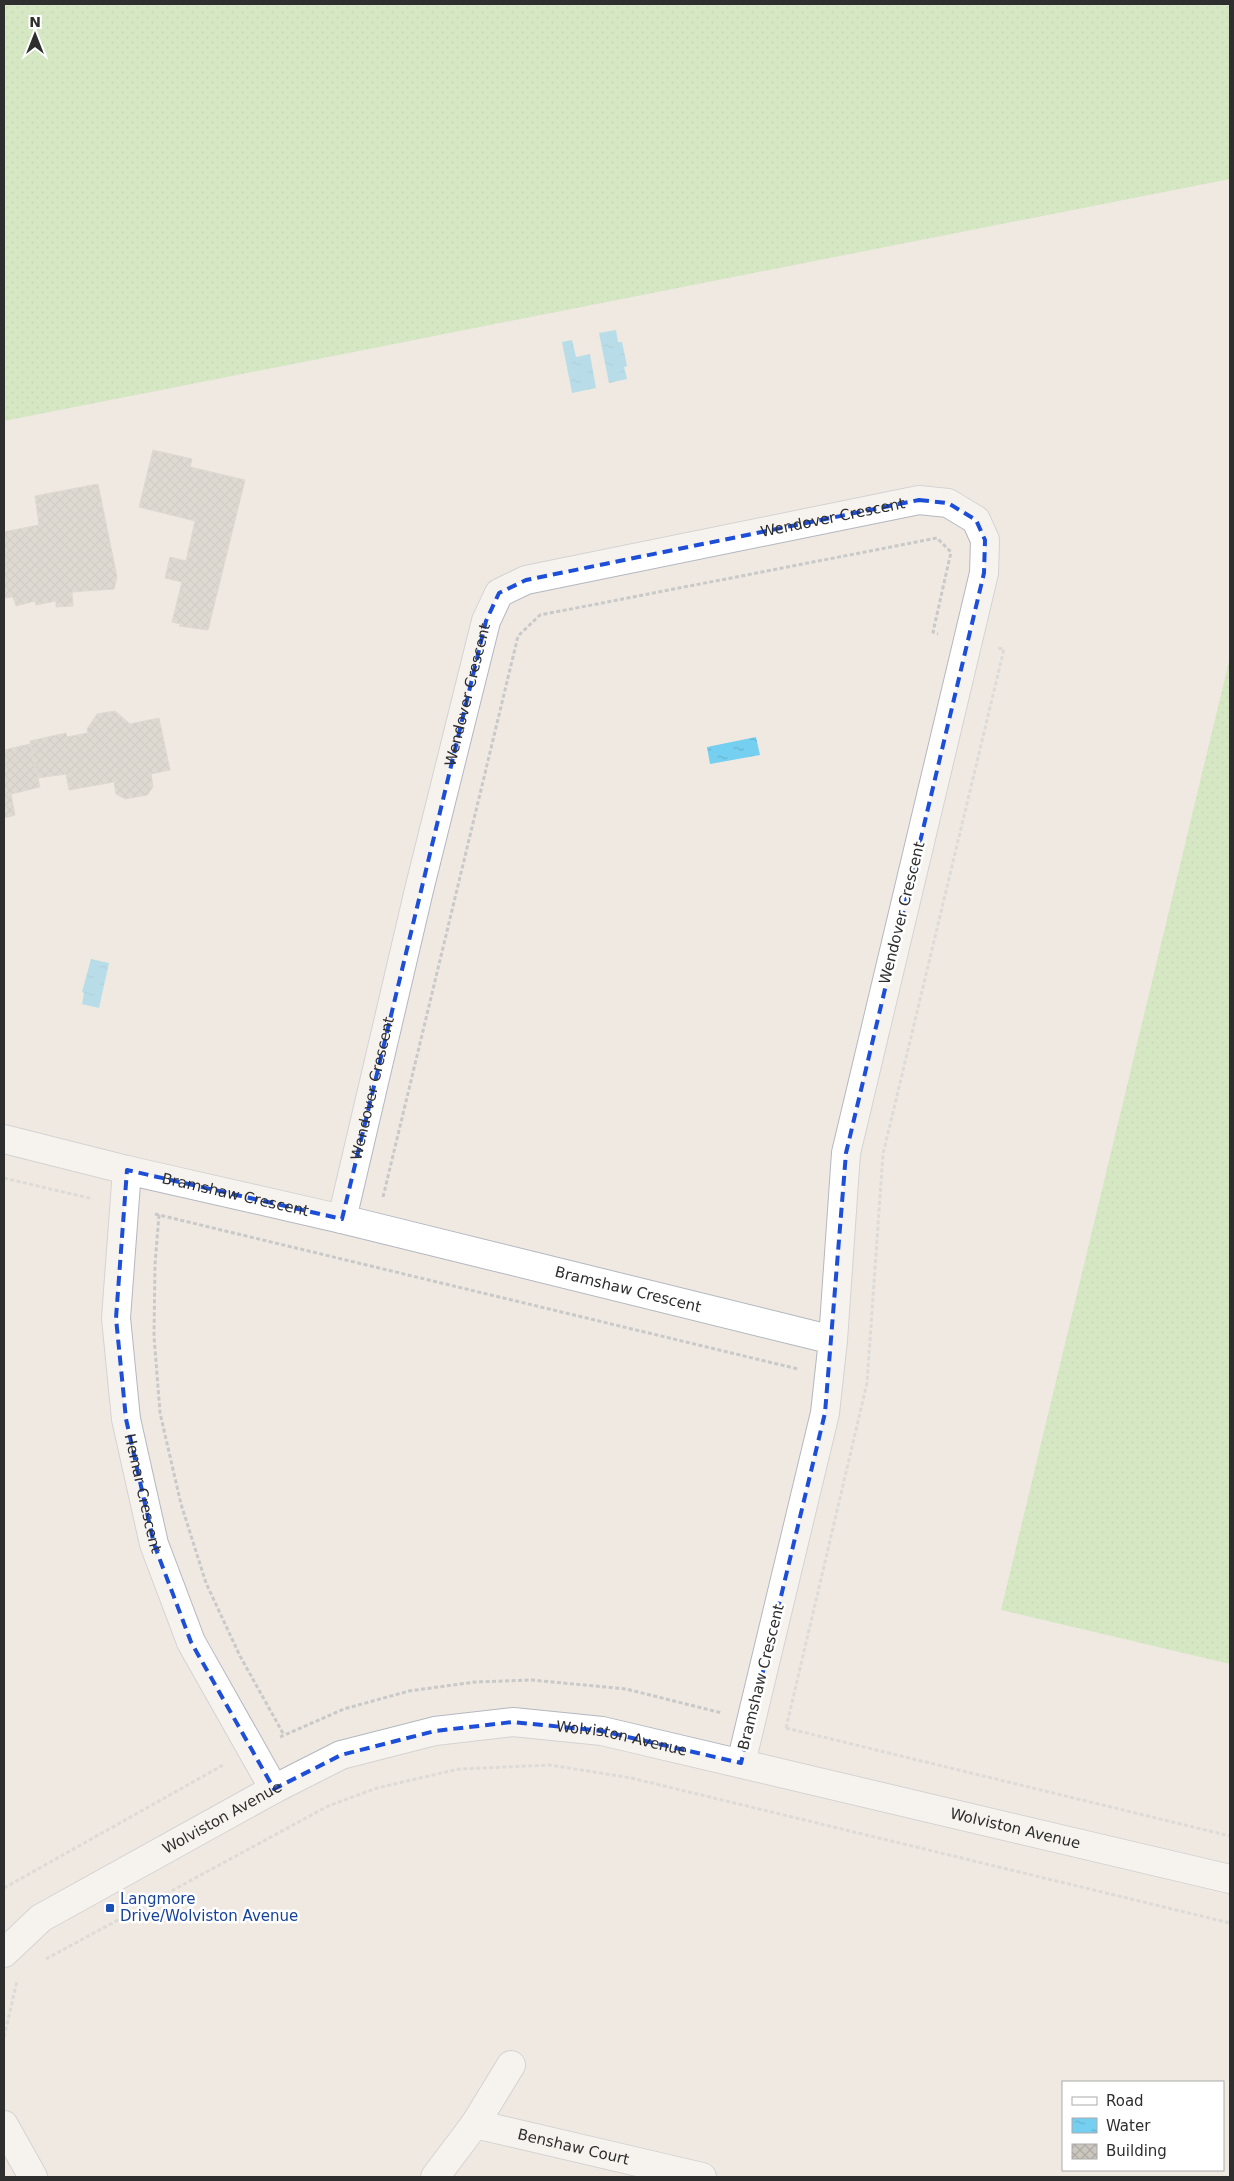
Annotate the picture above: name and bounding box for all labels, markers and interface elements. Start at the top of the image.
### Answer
north arrow [10,10,60,60]
text: N [29,14,41,30]
street label: Wendover Crescent [759,494,907,541]
street label: Wendover Crescent [441,621,494,768]
street label: Wendover Crescent [876,840,928,986]
street label: Wendover Crescent [347,1015,398,1162]
street label: Bramshaw Crescent [160,1169,311,1220]
street label: Bramshaw Crescent [553,1263,703,1316]
street label: Hemar Crescent [121,1432,166,1556]
street label: Bramshaw Crescent [734,1602,788,1752]
street label: Wolviston Avenue [555,1717,689,1760]
street label: Wolviston Avenue [159,1778,285,1858]
street label: Wolviston Avenue [948,1804,1082,1852]
place label: Langmore Drive/Wolviston Avenue [120,1890,298,1925]
marker: Langmore Drive/Wolviston Avenue [104,1902,116,1914]
legend [1062,2081,1224,2171]
text: Road [1106,2092,1144,2110]
text: Water [1106,2117,1151,2135]
street label: Benshaw Court [516,2125,631,2169]
text: Building [1106,2142,1167,2160]

